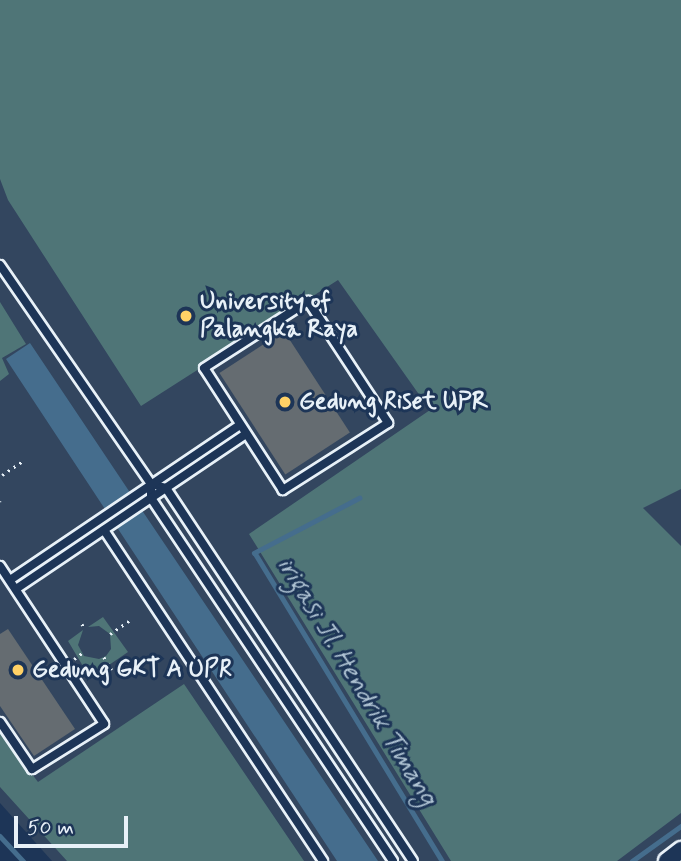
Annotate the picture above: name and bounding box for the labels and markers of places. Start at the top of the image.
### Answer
place label: University of Palangka Raya [200,288,357,344]
marker: University of Palangka Raya [178,308,194,324]
place label: Gedung Riset UPR [299,388,485,416]
marker: Gedung Riset UPR [277,394,293,410]
place label: Gedung GKT A UPR [32,656,236,684]
marker: Gedung GKT A UPR [10,662,26,678]

